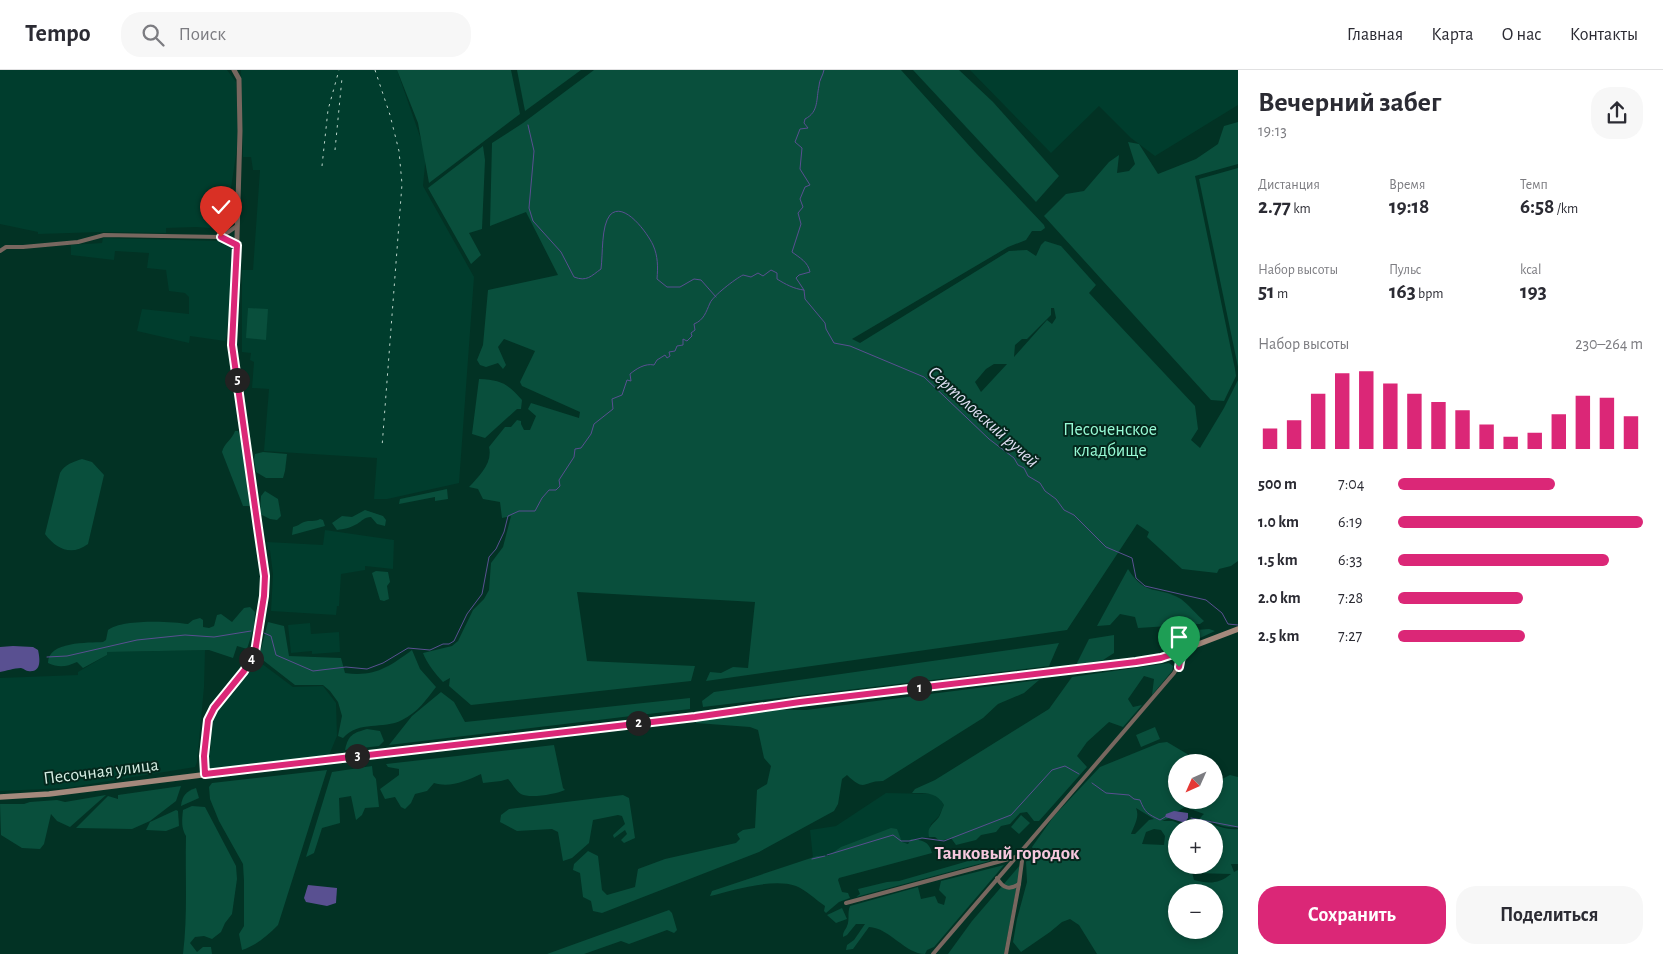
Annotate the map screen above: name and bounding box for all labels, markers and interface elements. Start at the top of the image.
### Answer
search box [121,12,471,57]
icon: search [139,21,167,49]
text: Tempo [25,22,91,46]
text: Поиск [179,25,226,44]
text: Главная [1347,26,1403,44]
text: Карта [1431,26,1473,44]
text: О нас [1501,26,1542,44]
text: Контакты [1570,26,1638,44]
button: share [1591,87,1643,139]
text: Вечерний забег [1258,89,1441,117]
text: 19:13 [1258,123,1287,139]
text: Дистанция [1258,178,1320,192]
text: Время [1389,178,1425,192]
text: Темп [1520,178,1548,192]
pin [200,186,242,237]
icon: check [207,193,235,221]
text: 2.77 [1258,196,1291,217]
text: 19:18 [1389,196,1429,217]
text: 6:58 [1520,196,1554,217]
text: km [1291,202,1311,216]
text: /km [1554,202,1578,216]
text: Набор высоты [1258,263,1338,277]
text: Пульс [1389,263,1422,277]
text: kcal [1520,263,1541,277]
text: 51 [1258,281,1275,302]
text: 163 [1389,281,1416,302]
text: 193 [1520,281,1547,302]
text: m [1275,287,1288,301]
text: bpm [1416,287,1443,301]
text: Набор высоты [1258,336,1349,352]
text: 230–264 m [1575,336,1643,352]
water label: Сертоловский ручей [924,363,1042,471]
pin: 5 [224,368,250,392]
text: 5 [234,373,241,387]
park label: Песоченское кладбище [1063,421,1157,460]
text: 500 m [1258,476,1297,492]
text: 7:04 [1338,476,1364,492]
text: 1.0 km [1258,514,1299,530]
text: 6:19 [1338,514,1362,530]
text: 1.5 km [1258,552,1298,568]
text: 6:33 [1338,552,1362,568]
text: 2.0 km [1258,590,1301,606]
text: 7:28 [1338,590,1363,606]
pin [1158,616,1200,667]
icon: arrive [1165,623,1193,651]
text: 2.5 km [1258,628,1299,644]
text: 7:27 [1338,628,1362,644]
pin: 4 [238,646,264,672]
text: 4 [248,652,255,666]
pin: 1 [906,676,932,700]
text: 1 [917,681,922,695]
pin: 2 [626,710,650,736]
text: 2 [635,716,642,730]
pin: 3 [344,744,370,768]
text: 3 [354,749,361,763]
north arrow [1168,754,1222,809]
map controls [1168,754,1223,939]
street label: Песочная улица [42,756,160,788]
button: + [1168,819,1223,874]
district label: Танковый городок [934,844,1080,863]
button: − [1168,884,1223,939]
button: Сохранить [1258,886,1446,944]
button: Поделиться [1456,886,1643,944]

